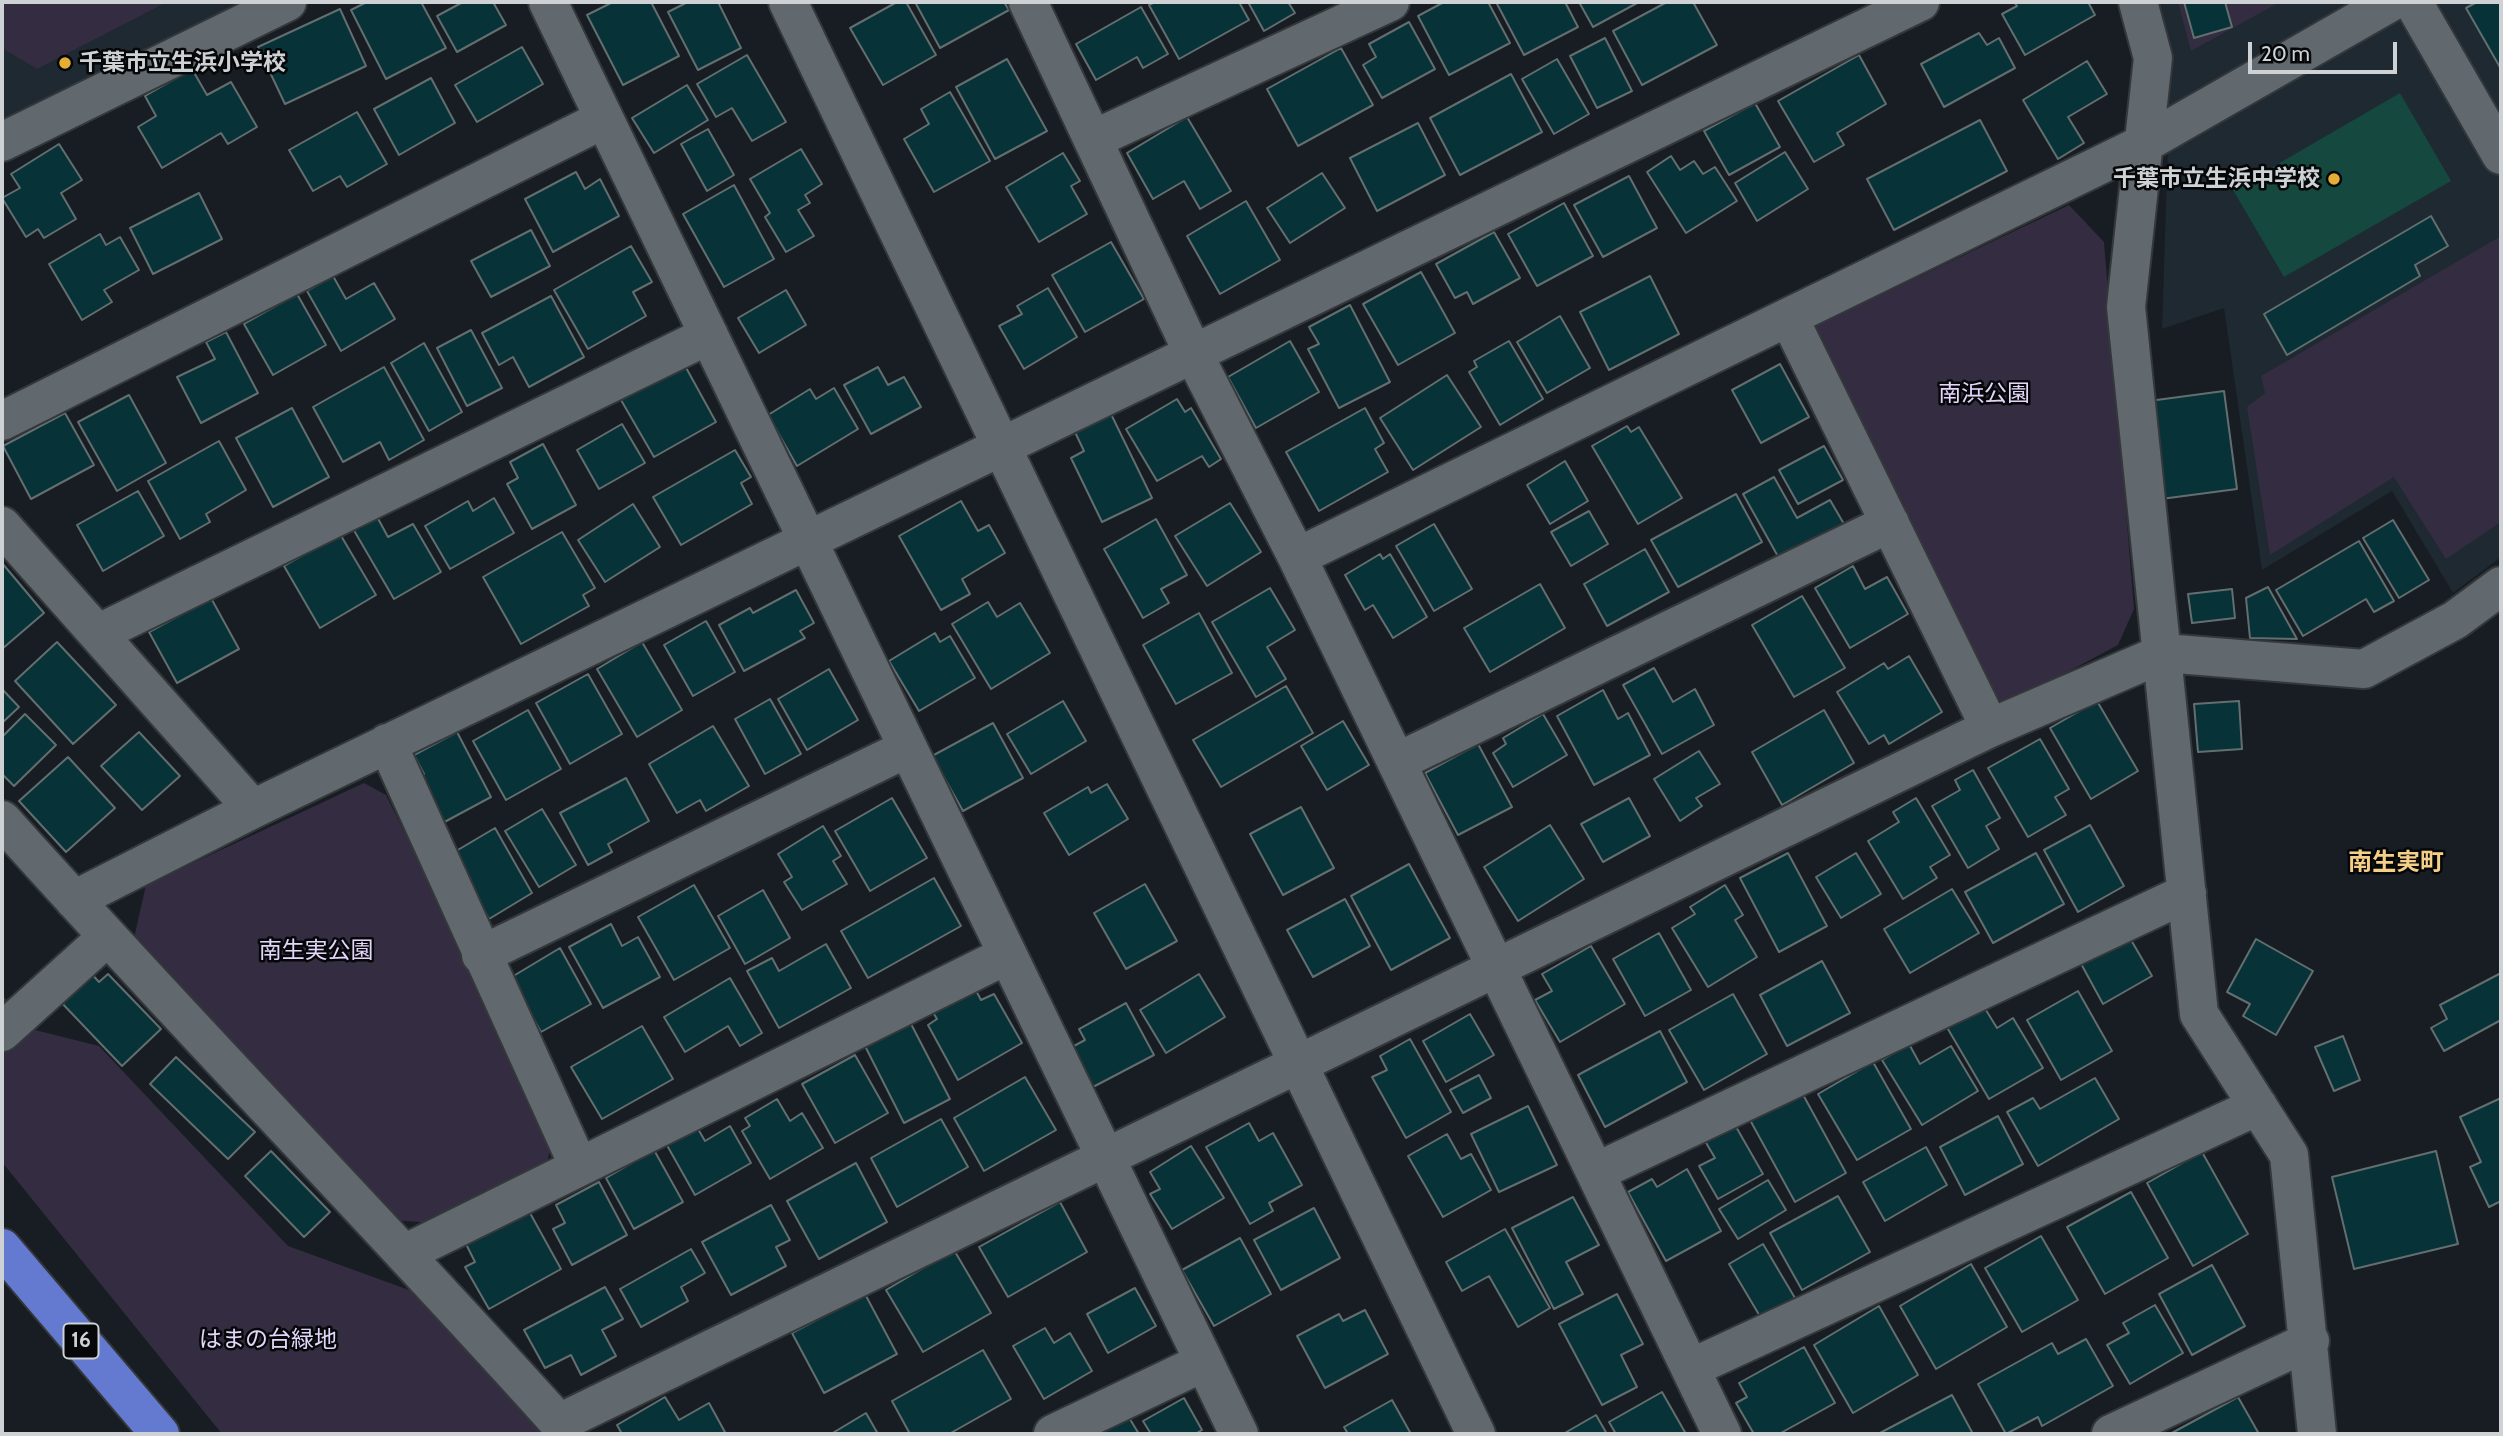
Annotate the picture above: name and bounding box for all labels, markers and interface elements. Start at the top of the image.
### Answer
scale bar [2251,28,2400,72]
text: 20 m [2261,41,2310,66]
place label: 千葉市立生浜小学校 [79,49,286,77]
marker: 千葉市立生浜小学校 [57,55,73,71]
place label: 千葉市立生浜中学校 [2113,165,2320,193]
marker: 千葉市立生浜中学校 [2326,171,2342,187]
park label: 南浜公園 [1938,380,2030,408]
district label: 南生実町 [2348,849,2444,877]
park label: 南生実公園 [259,937,373,965]
road number: 16 [64,1324,98,1358]
park label: はまの台緑地 [199,1326,337,1354]

